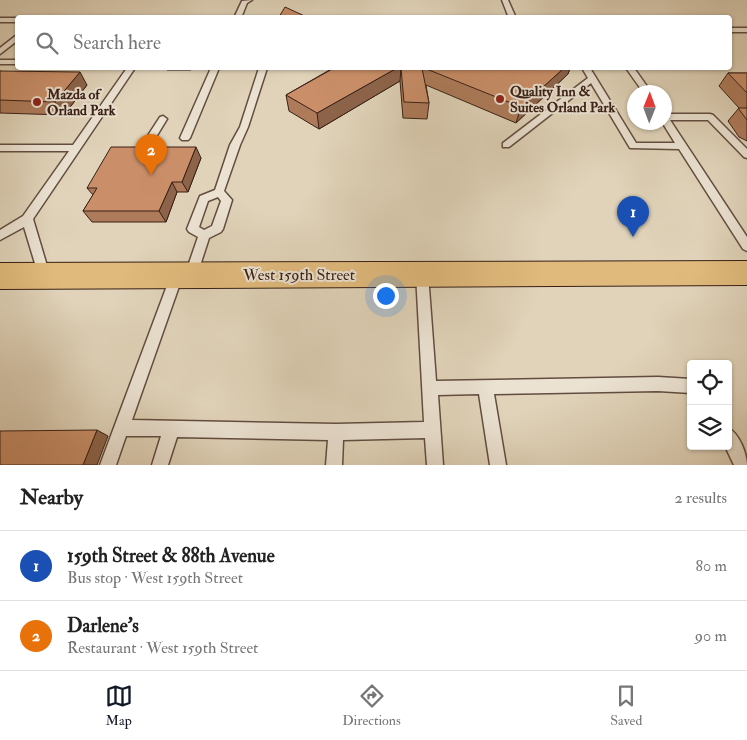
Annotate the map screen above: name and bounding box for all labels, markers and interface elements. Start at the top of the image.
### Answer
search box [15,15,732,70]
icon: search [33,29,61,57]
text: Search here [73,31,161,55]
place label: Quality Inn & Suites Orland Park [510,83,615,116]
north arrow [627,85,672,130]
place label: Mazda of Orland Park [46,86,116,119]
marker: Quality Inn & Suites Orland Park [494,93,506,105]
marker: Mazda of Orland Park [31,96,43,108]
pin: 2 [135,134,167,175]
pin: 1 [617,196,649,237]
street label: West 159th Street [242,265,355,285]
your location [373,283,399,309]
map controls [687,360,732,450]
button: locate [687,360,732,405]
button: layers [687,405,732,450]
text: Nearby [20,484,83,511]
text: 2 results [674,488,727,508]
text: 159th Street & 88th Avenue [67,544,275,568]
text: 1 [33,556,39,576]
text: 80 m [696,556,727,576]
text: Bus stop · West 159th Street [67,568,243,588]
text: Darlene's [67,614,139,638]
text: 2 [32,626,40,646]
text: 90 m [695,626,727,646]
text: Restaurant · West 159th Street [67,638,258,658]
tab: Map [105,682,133,729]
tab: Directions [342,682,401,729]
tab: Saved [610,682,642,729]

